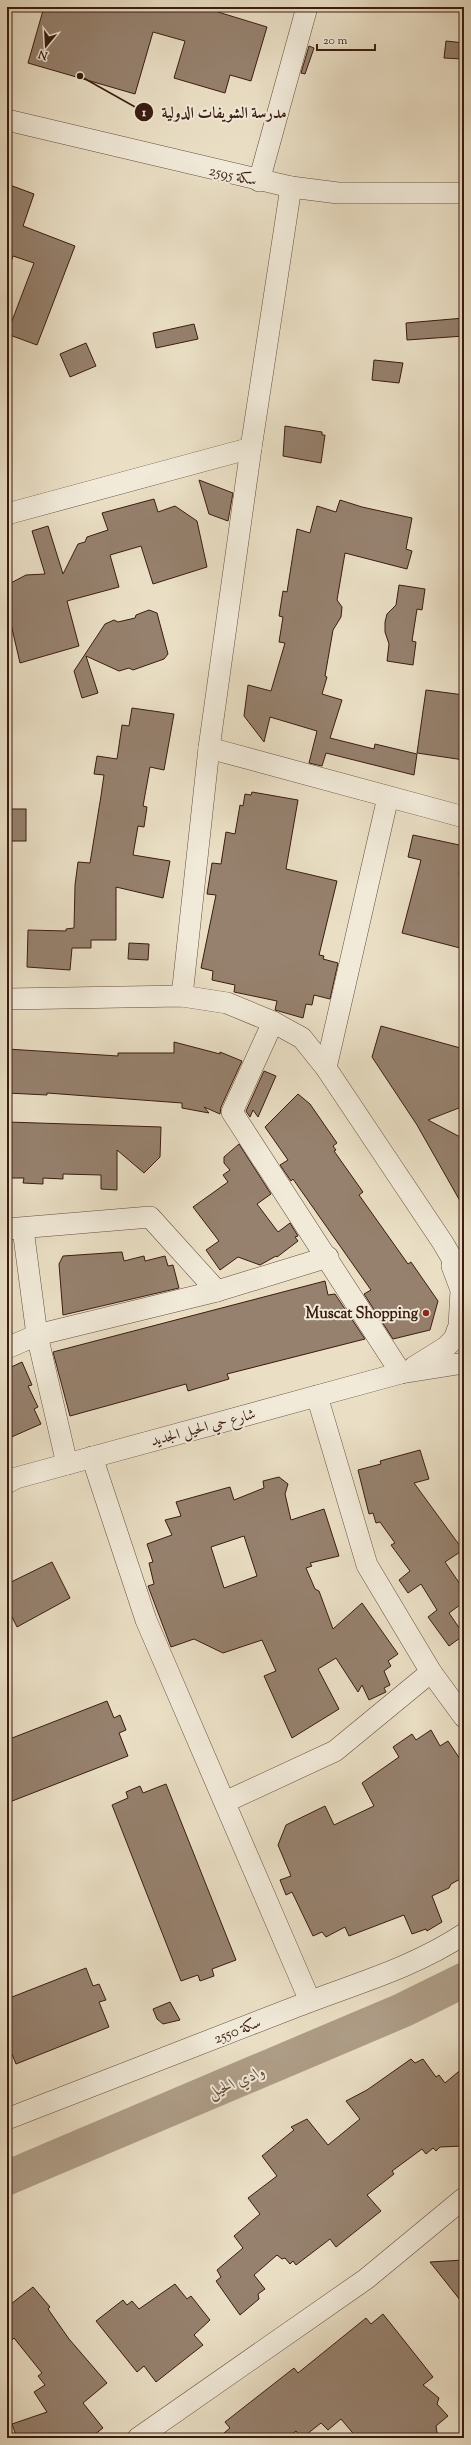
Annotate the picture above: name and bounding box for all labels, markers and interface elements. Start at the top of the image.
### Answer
north arrow [26,26,66,66]
scale bar [317,26,375,52]
text: 20 m [323,32,348,50]
text: N [36,46,51,64]
callout: مدرسة الشويفات الدولية [134,98,295,126]
text: مدرسة الشويفات الدولية [161,103,287,126]
text: 1 [141,104,147,122]
street label: سكة 2595 [207,161,259,192]
place label: Muscat Shopping [306,1304,419,1325]
marker: Muscat Shopping [421,1308,431,1318]
street label: شارع حي الحيل الجديد [149,1404,258,1453]
street label: سكة 2550 [211,2013,264,2050]
water label: وادي الحيل [205,2061,269,2106]

